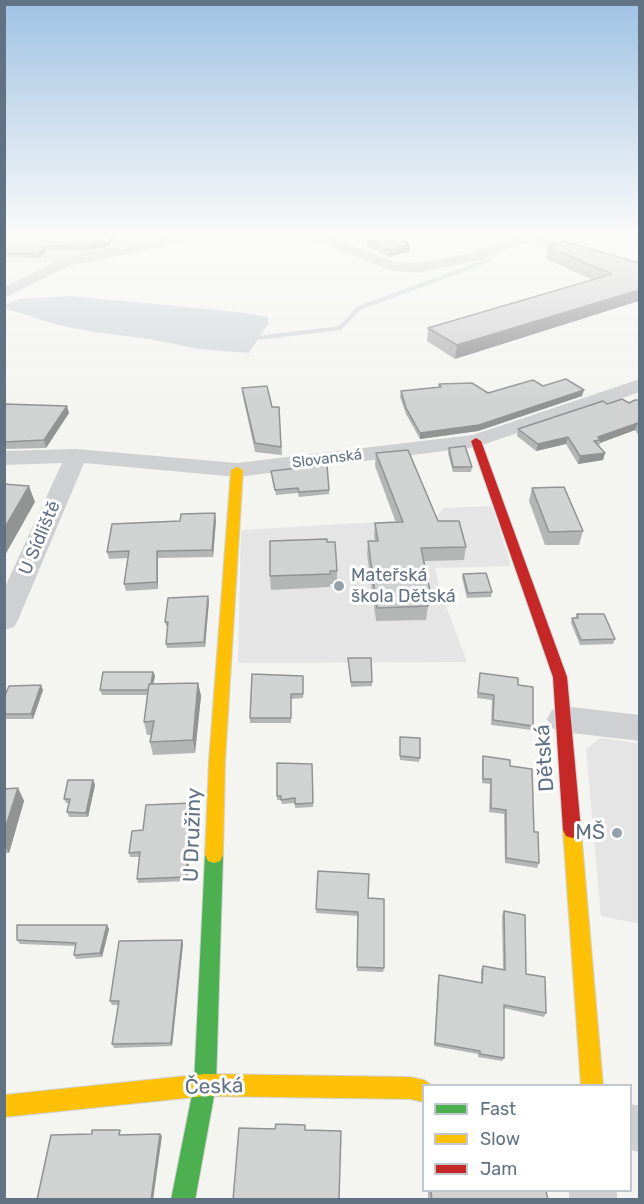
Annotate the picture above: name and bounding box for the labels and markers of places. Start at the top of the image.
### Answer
place label: Mateřská škola Dětská [351,565,456,608]
marker: Mateřská škola Dětská [332,579,346,593]
place label: MŠ [575,820,605,846]
marker: MŠ [610,826,624,840]

